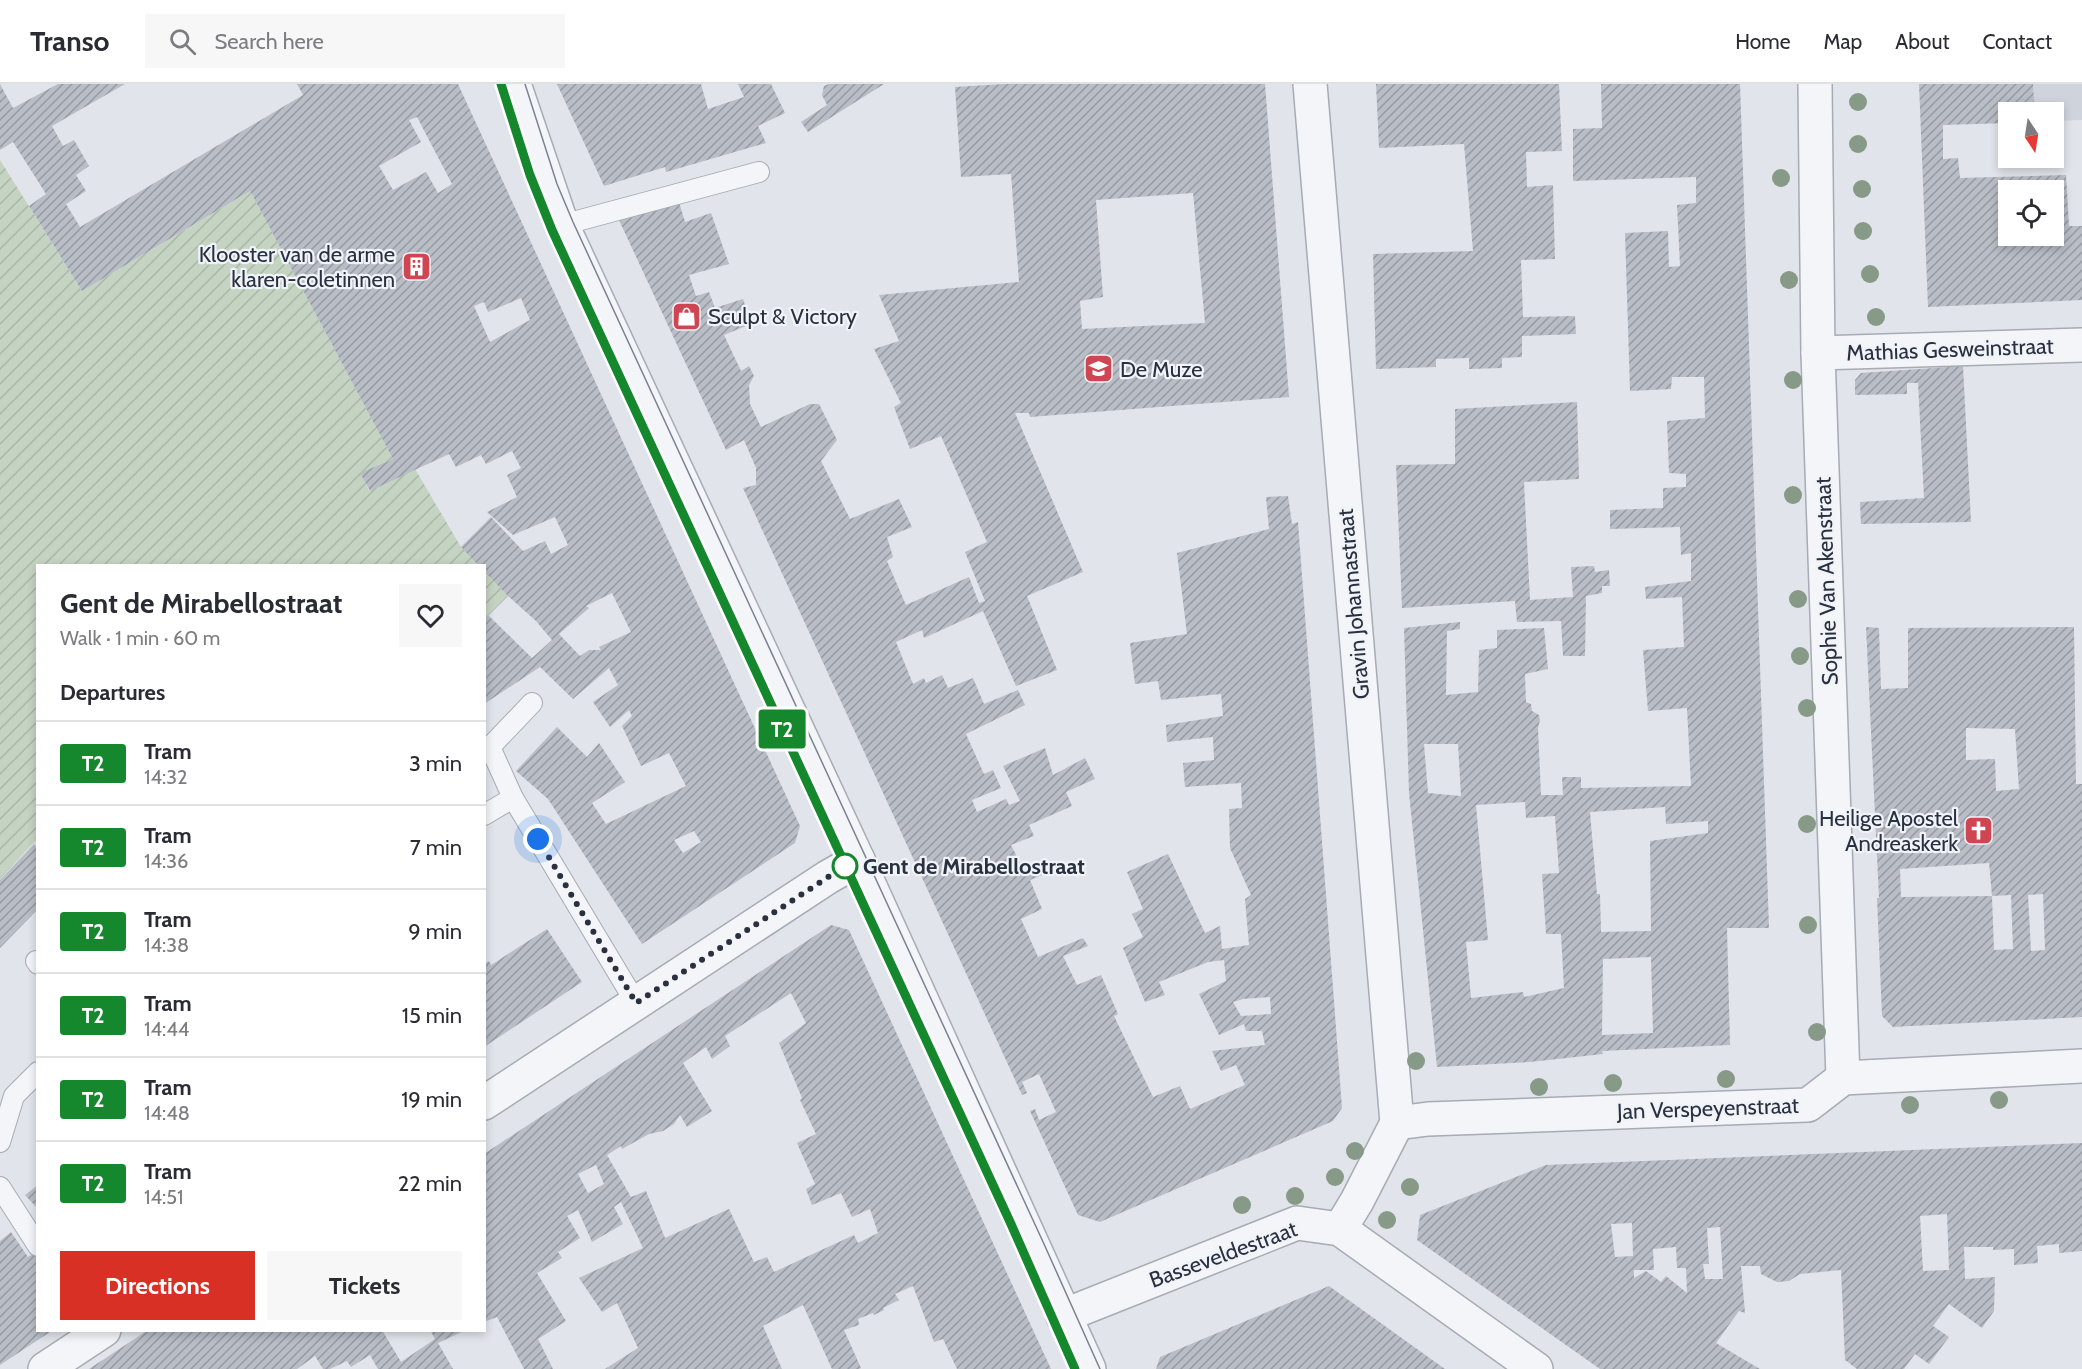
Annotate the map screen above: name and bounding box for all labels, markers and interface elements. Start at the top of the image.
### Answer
search box [145,14,565,68]
text: Transo [30,24,109,58]
icon: search [166,25,199,58]
text: Search here [214,28,324,55]
text: Home [1735,29,1791,54]
text: Map [1824,29,1862,54]
text: About [1895,29,1949,54]
text: Contact [1982,29,2052,54]
north arrow [1998,102,2064,168]
map controls [1998,102,2064,246]
button: locate [1998,180,2064,246]
place label: Klooster van de arme klaren-coletinnen [199,241,395,293]
building icon: Klooster van de arme klaren-coletinnen [400,251,432,283]
shop icon: Sculpt & Victory [671,300,703,332]
place label: Sculpt & Victory [708,303,857,330]
street label: Mathias Gesweinstraat [1846,332,2055,367]
school or university icon: De Muze [1083,353,1115,385]
place label: De Muze [1120,356,1203,383]
street label: Sophie Van Akenstraat [1809,476,1844,686]
street label: Gravin Johannastraat [1332,507,1375,700]
button: heart [399,584,462,647]
text: Gent de Mirabellostraat [60,586,342,620]
text: Walk · 1 min · 60 m [60,626,220,650]
text: Departures [60,679,165,706]
line badge: T2 [755,710,809,748]
text: T2 [771,717,793,742]
text: Tram [144,738,192,765]
text: 3 min [409,750,462,777]
text: T2 [82,751,104,776]
text: 14:32 [144,765,188,789]
place label: Heilige Apostel Andreaskerk [1819,805,1959,857]
church icon: Heilige Apostel Andreaskerk [1963,815,1995,847]
text: Tram [144,822,192,849]
your location [523,824,553,854]
text: 7 min [410,834,462,861]
text: T2 [82,835,104,860]
text: 14:36 [144,849,188,873]
marker: Gent de Mirabellostraat [832,853,858,879]
place label: Gent de Mirabellostraat [863,853,1085,880]
text: Tram [144,906,192,933]
text: 9 min [408,918,462,945]
text: T2 [82,919,104,944]
text: 14:38 [144,933,189,957]
text: Tram [144,990,192,1017]
text: 15 min [402,1002,462,1029]
text: T2 [82,1003,104,1028]
text: 14:44 [144,1017,189,1041]
text: Tram [144,1074,192,1101]
text: 19 min [401,1086,462,1113]
text: T2 [82,1087,104,1112]
street label: Jan Verspeyenstraat [1616,1092,1800,1125]
text: 14:48 [144,1101,190,1125]
text: Tram [144,1158,192,1185]
text: 22 min [398,1170,462,1197]
text: T2 [82,1171,104,1196]
text: 14:51 [144,1185,184,1209]
street label: Basseveldestraat [1146,1215,1301,1294]
button: Directions [60,1251,255,1320]
button: Tickets [267,1251,462,1320]

